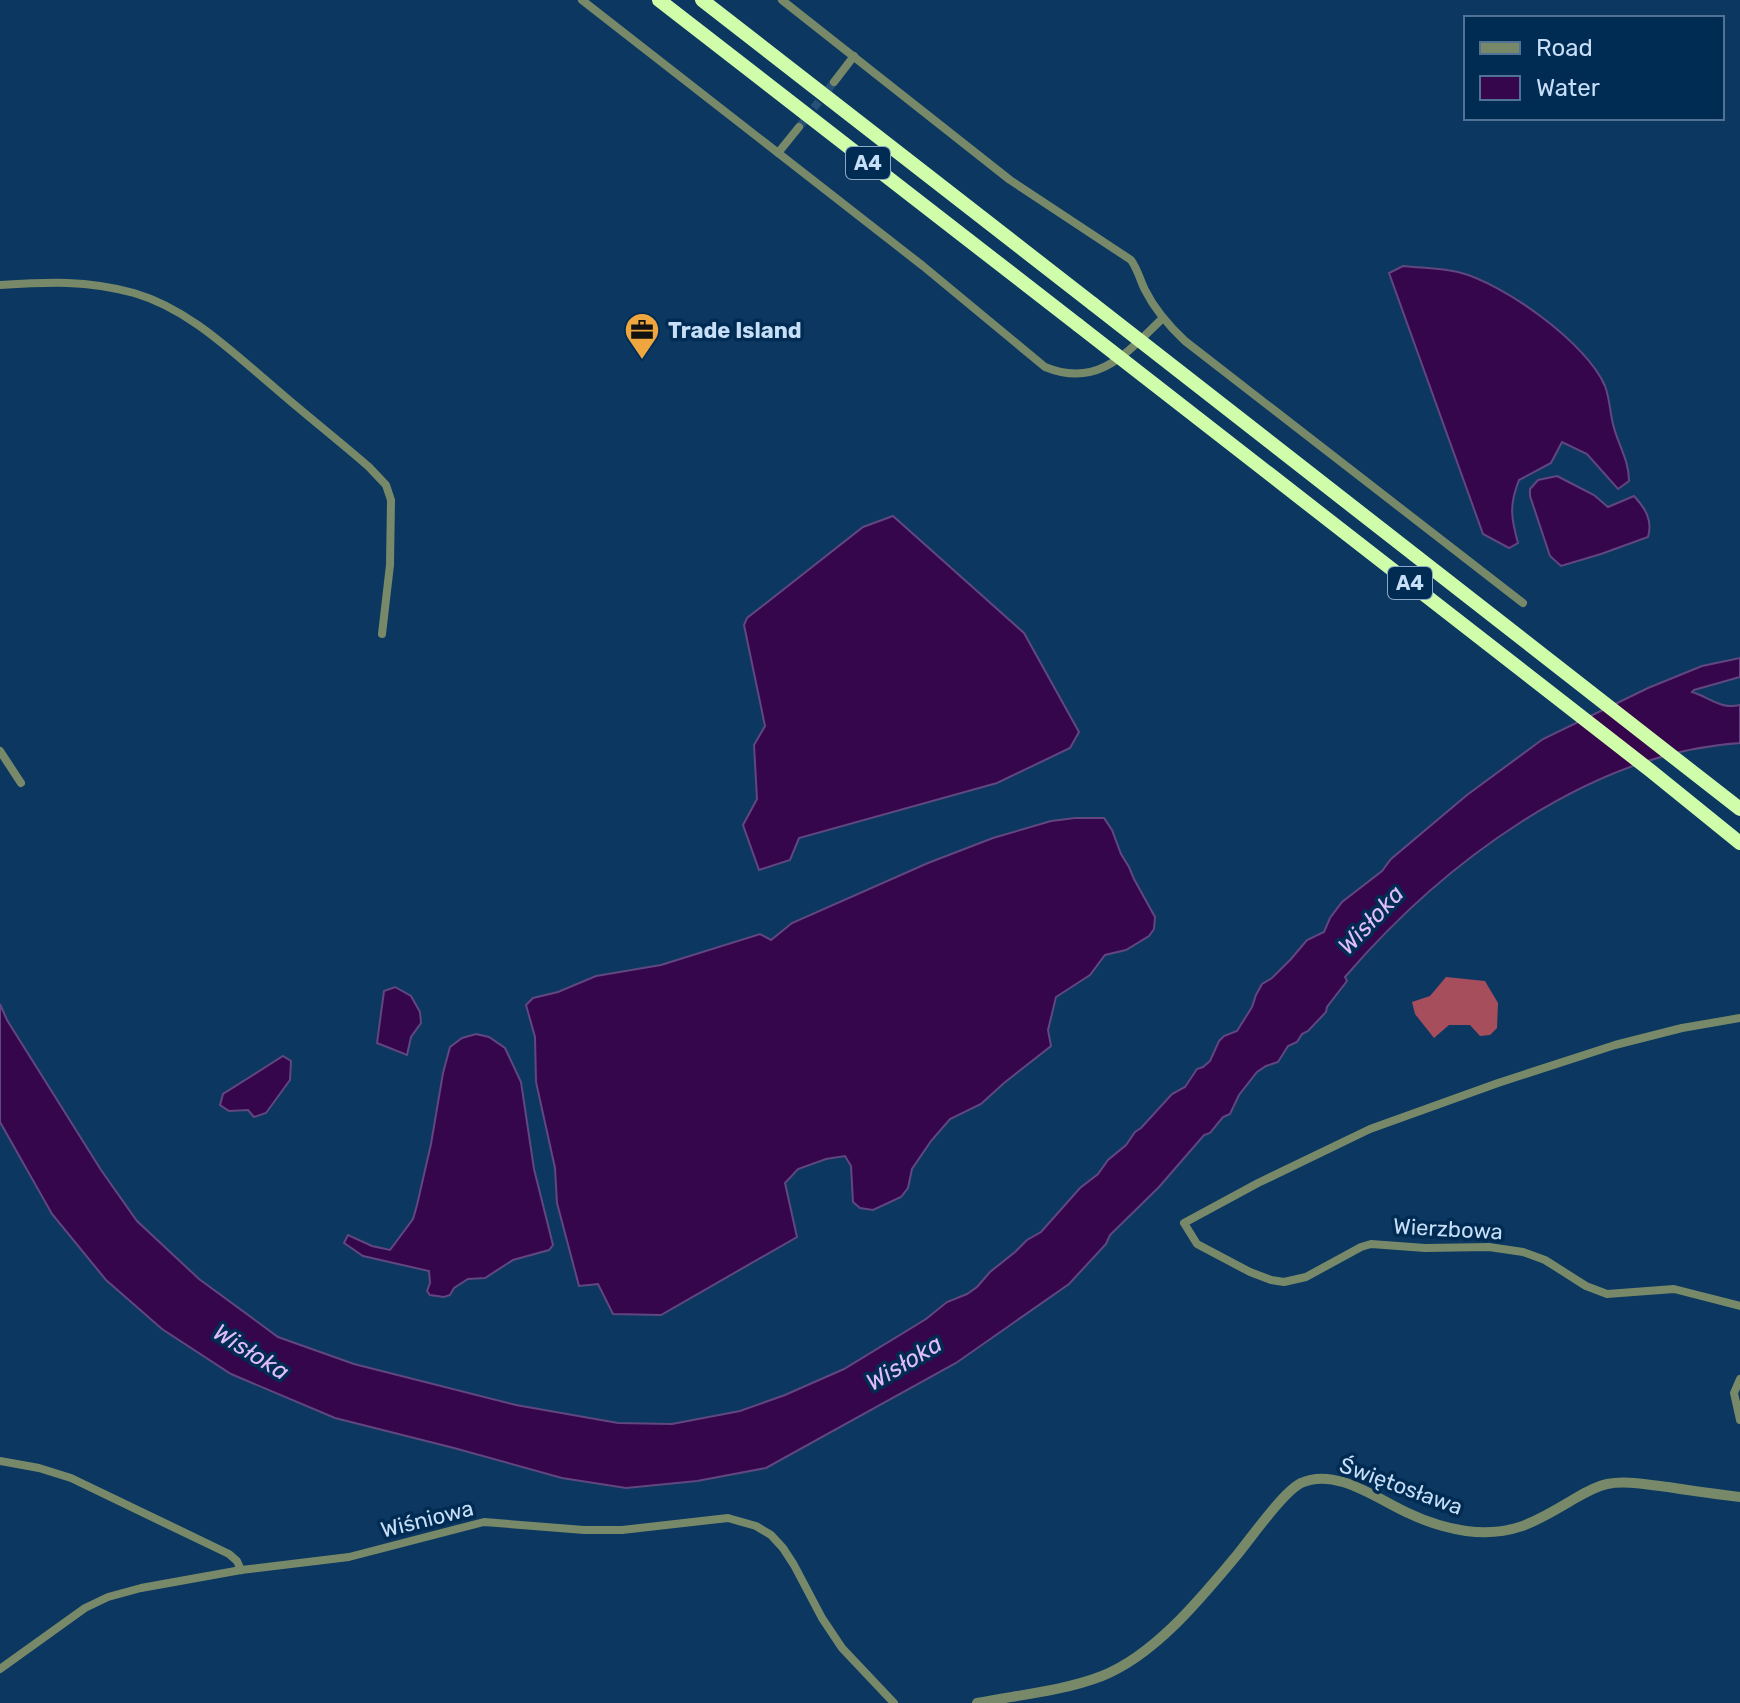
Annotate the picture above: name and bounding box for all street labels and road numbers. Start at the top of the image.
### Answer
road number: A4 [846,147,890,179]
road number: A4 [1388,567,1432,599]
street label: Wierzbowa [1393,1213,1503,1245]
street label: Świętosława [1336,1451,1466,1521]
street label: Wiśniowa [378,1494,476,1544]

